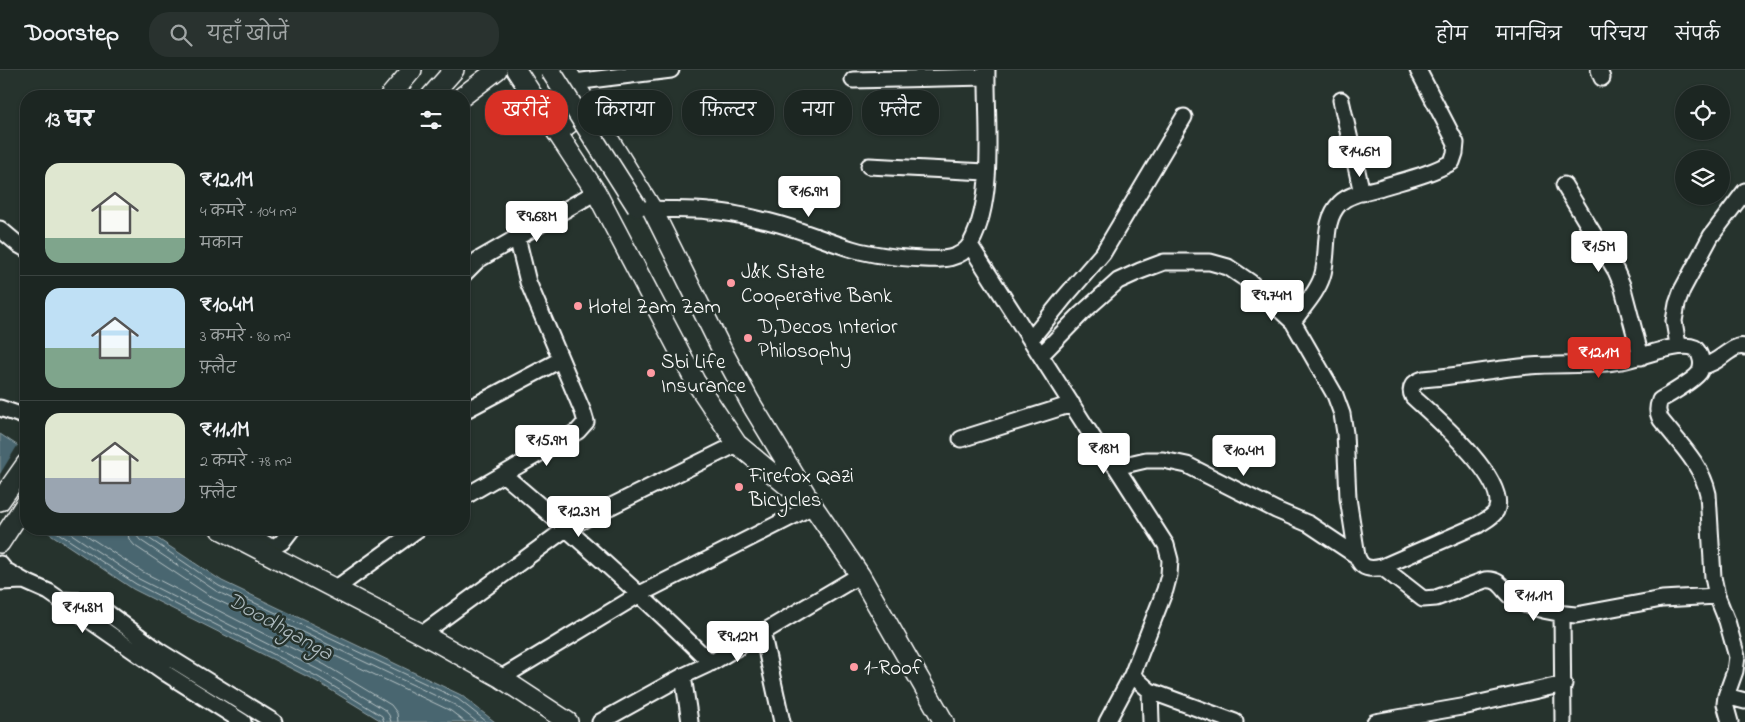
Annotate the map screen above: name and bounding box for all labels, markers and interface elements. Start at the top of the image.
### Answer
search box [149,12,499,57]
text: Doorstep [25,17,119,52]
icon: search [167,21,195,49]
text: यहाँ खोजें [207,22,289,49]
text: होम [1436,23,1468,49]
text: मानचित्र [1496,23,1562,49]
text: परिचय [1590,23,1647,49]
text: संपर्क [1675,23,1720,49]
map controls [1675,85,1730,205]
button: locate [1675,85,1730,140]
chip: खरीदें [485,90,568,135]
chip: किराया [578,90,672,135]
chip: फ़िल्टर [682,90,774,135]
chip: नया [784,90,852,135]
chip: फ़्लैट [862,90,939,135]
text: 13 घर [45,106,94,136]
icon: filters [417,106,445,134]
pin: ₹14.6M [1319,136,1401,178]
text: ₹14.6M [1339,140,1381,164]
button: layers [1675,150,1730,205]
text: ₹12.1M [200,166,253,196]
pin: ₹16.9M [768,176,850,218]
text: ₹16.9M [789,180,829,204]
icon: home [85,183,145,243]
text: 4 कमरे · 104 m² [200,200,297,224]
pin: ₹9.68M [496,200,578,243]
text: ₹9.68M [517,205,557,229]
pin: ₹15M [1569,230,1629,273]
text: मकान [200,232,242,256]
text: ₹15M [1582,235,1616,259]
place label: J&K State Cooperative Bank [741,258,893,312]
marker: J&K State Cooperative Bank [725,277,737,289]
pin: ₹9.74M [1231,280,1313,322]
text: ₹9.74M [1252,284,1292,308]
text: ₹10.4M [200,291,254,321]
place label: Hotel Zam Zam [588,293,721,323]
marker: Hotel Zam Zam [572,300,584,312]
icon: home [85,308,145,368]
place label: D,Decos Interior Philosophy [757,313,898,369]
text: 3 कमरे · 80 m² [200,325,291,349]
marker: D,Decos Interior Philosophy [742,332,754,344]
pin: ₹12.1M [1558,336,1640,379]
text: ₹12.1M [1579,341,1619,365]
place label: Sbi Life Insurance [661,348,746,402]
text: फ़्लैट [200,357,236,381]
marker: Sbi Life Insurance [645,367,657,379]
text: ₹11.1M [200,416,250,446]
pin: ₹15.9M [506,424,588,467]
text: ₹15.9M [526,429,568,453]
pin: ₹18M [1074,432,1134,475]
icon: home [85,433,145,493]
pin: ₹10.4M [1203,434,1285,477]
text: ₹18M [1089,437,1119,461]
text: ₹10.4M [1223,439,1265,463]
text: 2 कमरे · 78 m² [200,450,292,474]
place label: Firefox Qazi Bicycles [748,462,854,518]
marker: Firefox Qazi Bicycles [733,481,745,493]
text: फ़्लैट [200,482,236,506]
pin: ₹12.3M [538,496,620,538]
text: ₹12.3M [558,500,600,524]
pin: ₹11.1M [1493,580,1575,622]
text: ₹11.1M [1515,584,1553,608]
water label: Doodhganga [221,585,339,670]
pin: ₹14.8M [42,592,124,634]
text: ₹14.8M [63,596,103,620]
pin: ₹9.12M [697,620,779,663]
text: ₹9.12M [718,625,758,649]
place label: 1-Roof [864,654,922,684]
marker: 1-Roof [848,661,860,673]

